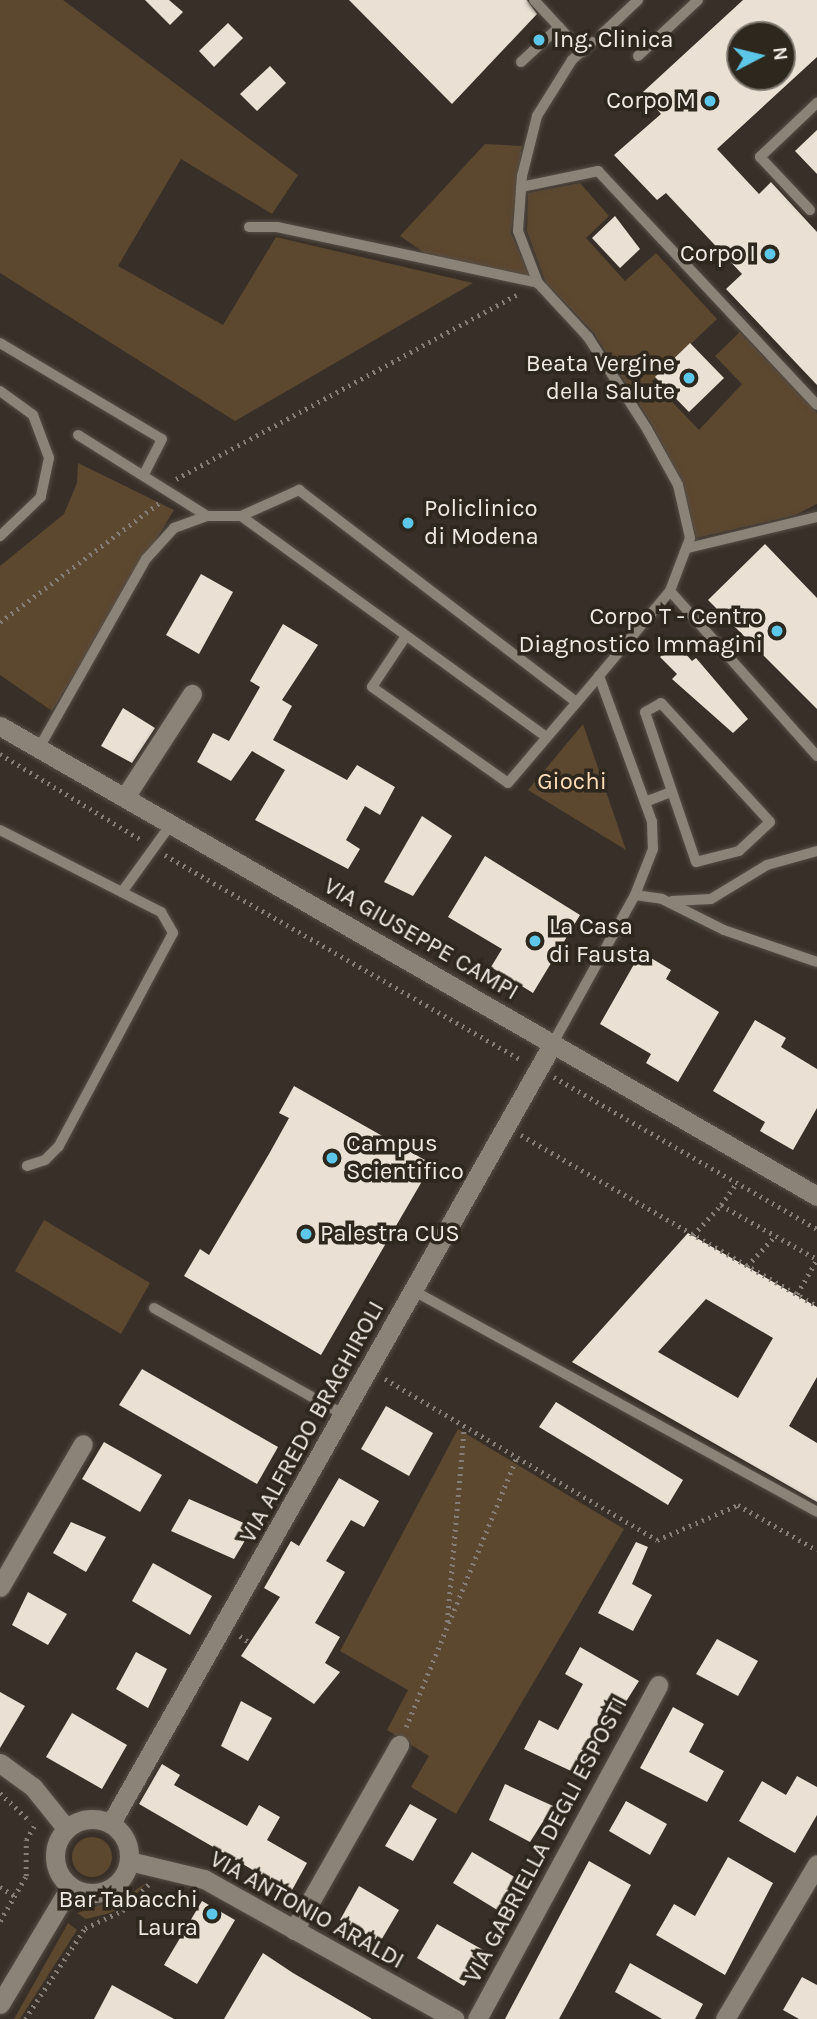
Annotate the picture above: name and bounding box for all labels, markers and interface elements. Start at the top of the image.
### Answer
north arrow [726,21,796,91]
place label: Ing. Clinica [553,26,674,54]
marker: Ing. Clinica [531,32,547,48]
text: N [768,46,792,62]
place label: Corpo M [606,87,696,115]
marker: Corpo M [702,93,718,109]
place label: Corpo I [680,240,756,268]
marker: Corpo I [762,246,778,262]
place label: Beata Vergine della Salute [526,350,675,406]
marker: Beata Vergine della Salute [681,370,697,386]
place label: Policlinico di Modena [424,495,539,551]
marker: Policlinico di Modena [398,513,418,533]
place label: Corpo T - Centro Diagnostico Immagini [518,603,763,659]
marker: Corpo T - Centro Diagnostico Immagini [769,623,785,639]
park label: Giochi [537,768,607,796]
street label: VIA GIUSEPPE CAMPI [318,871,524,1007]
place label: La Casa di Fausta [549,913,651,969]
marker: La Casa di Fausta [527,933,543,949]
place label: Campus Scientifico [346,1130,464,1186]
marker: Campus Scientifico [324,1150,340,1166]
place label: Palestra CUS [320,1220,460,1248]
marker: Palestra CUS [298,1226,314,1242]
street label: VIA ALFREDO BRAGHIROLI [233,1296,391,1548]
street label: VIA GABRIELLA DEGLI ESPOSTI [458,1692,634,1988]
street label: VIA ANTONIO ARALDI [205,1845,409,1975]
place label: Bar Tabacchi Laura [59,1886,198,1942]
marker: Bar Tabacchi Laura [204,1906,220,1922]

